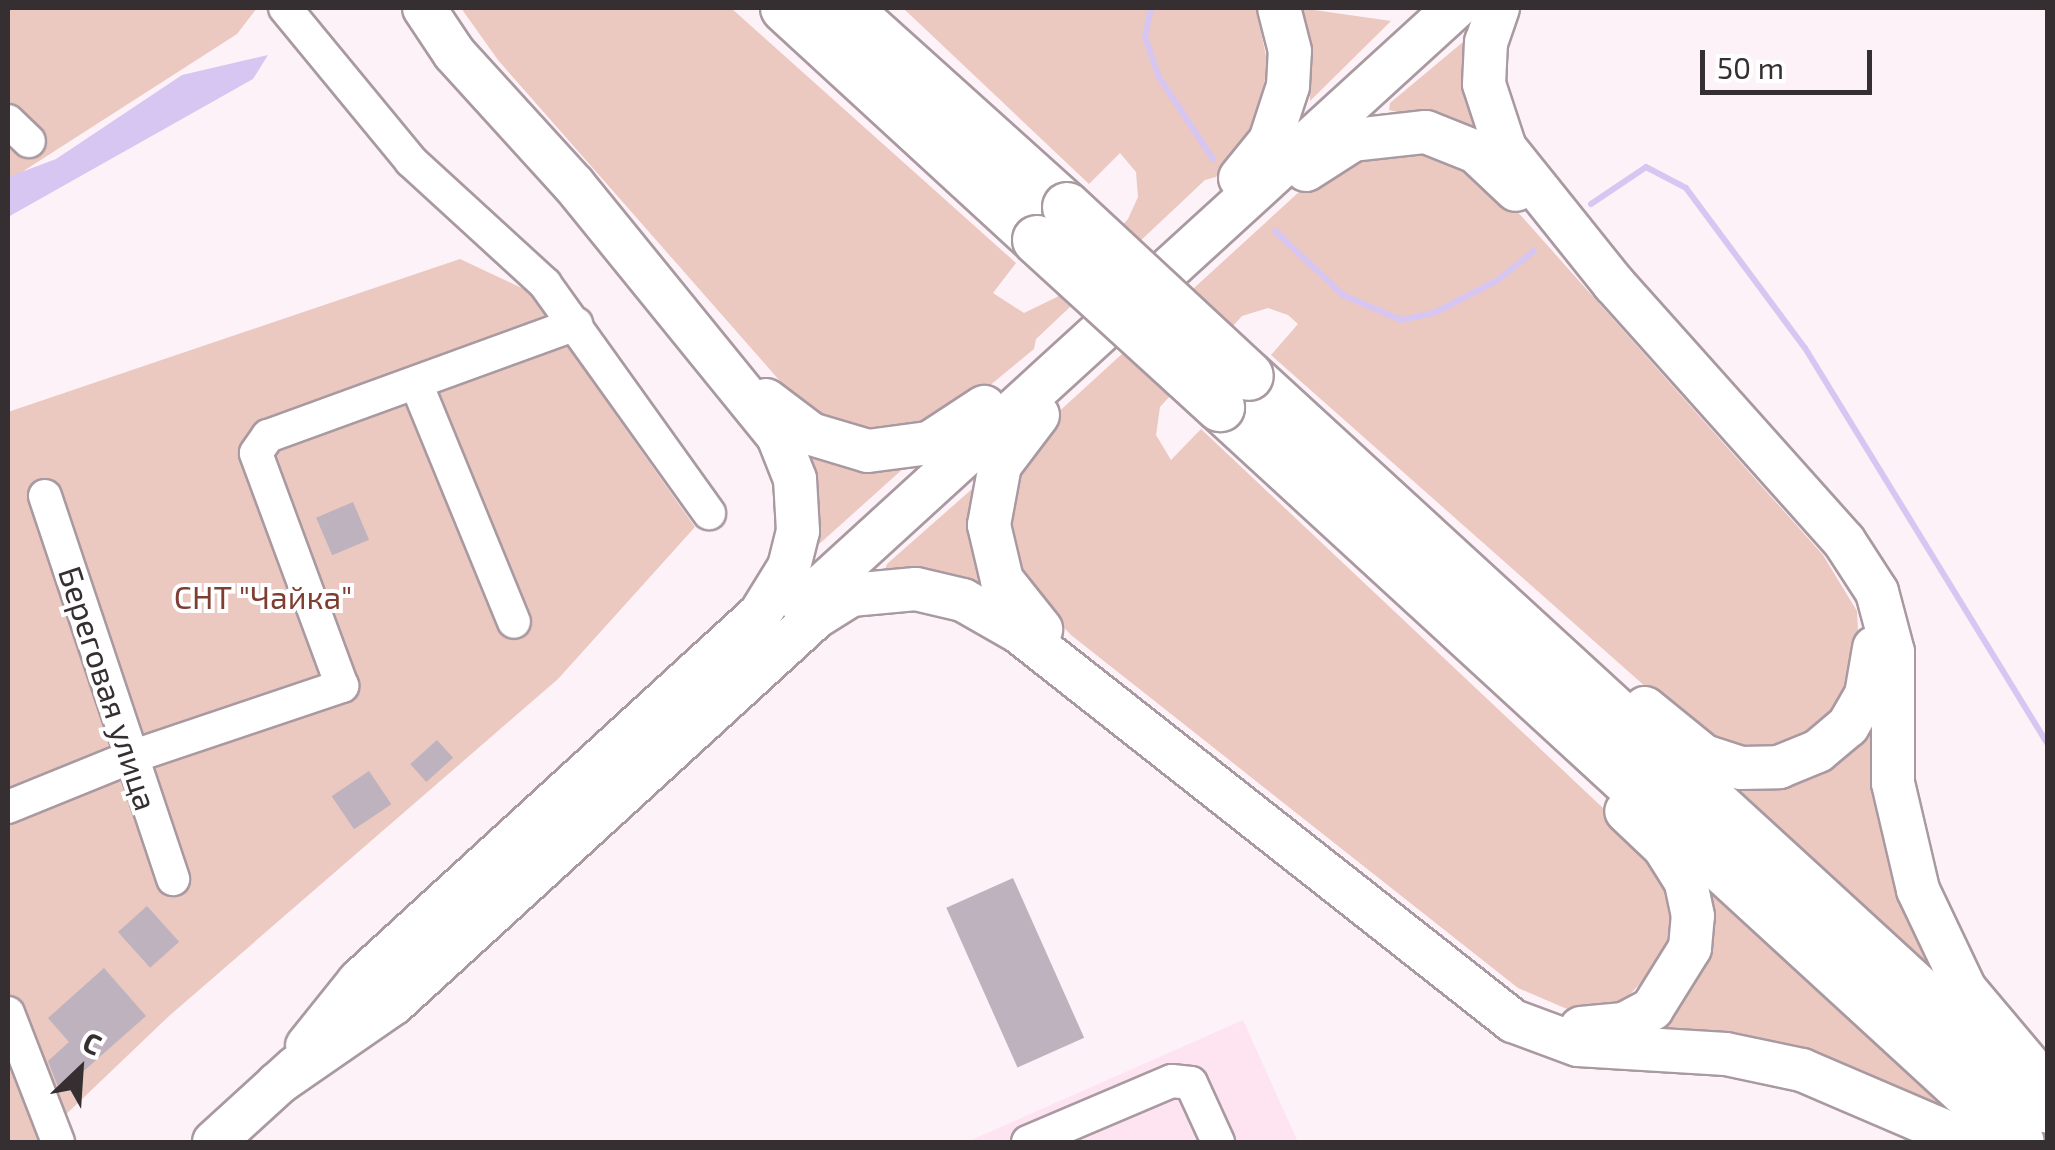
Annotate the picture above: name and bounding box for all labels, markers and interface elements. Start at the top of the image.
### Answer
scale bar [1705,30,1878,92]
text: 50 m [1717,49,1784,85]
street label: Береговая улица [51,561,167,815]
park label: СНТ "Чайка" [174,577,352,615]
north arrow [30,1020,130,1120]
text: С [78,1024,107,1062]

